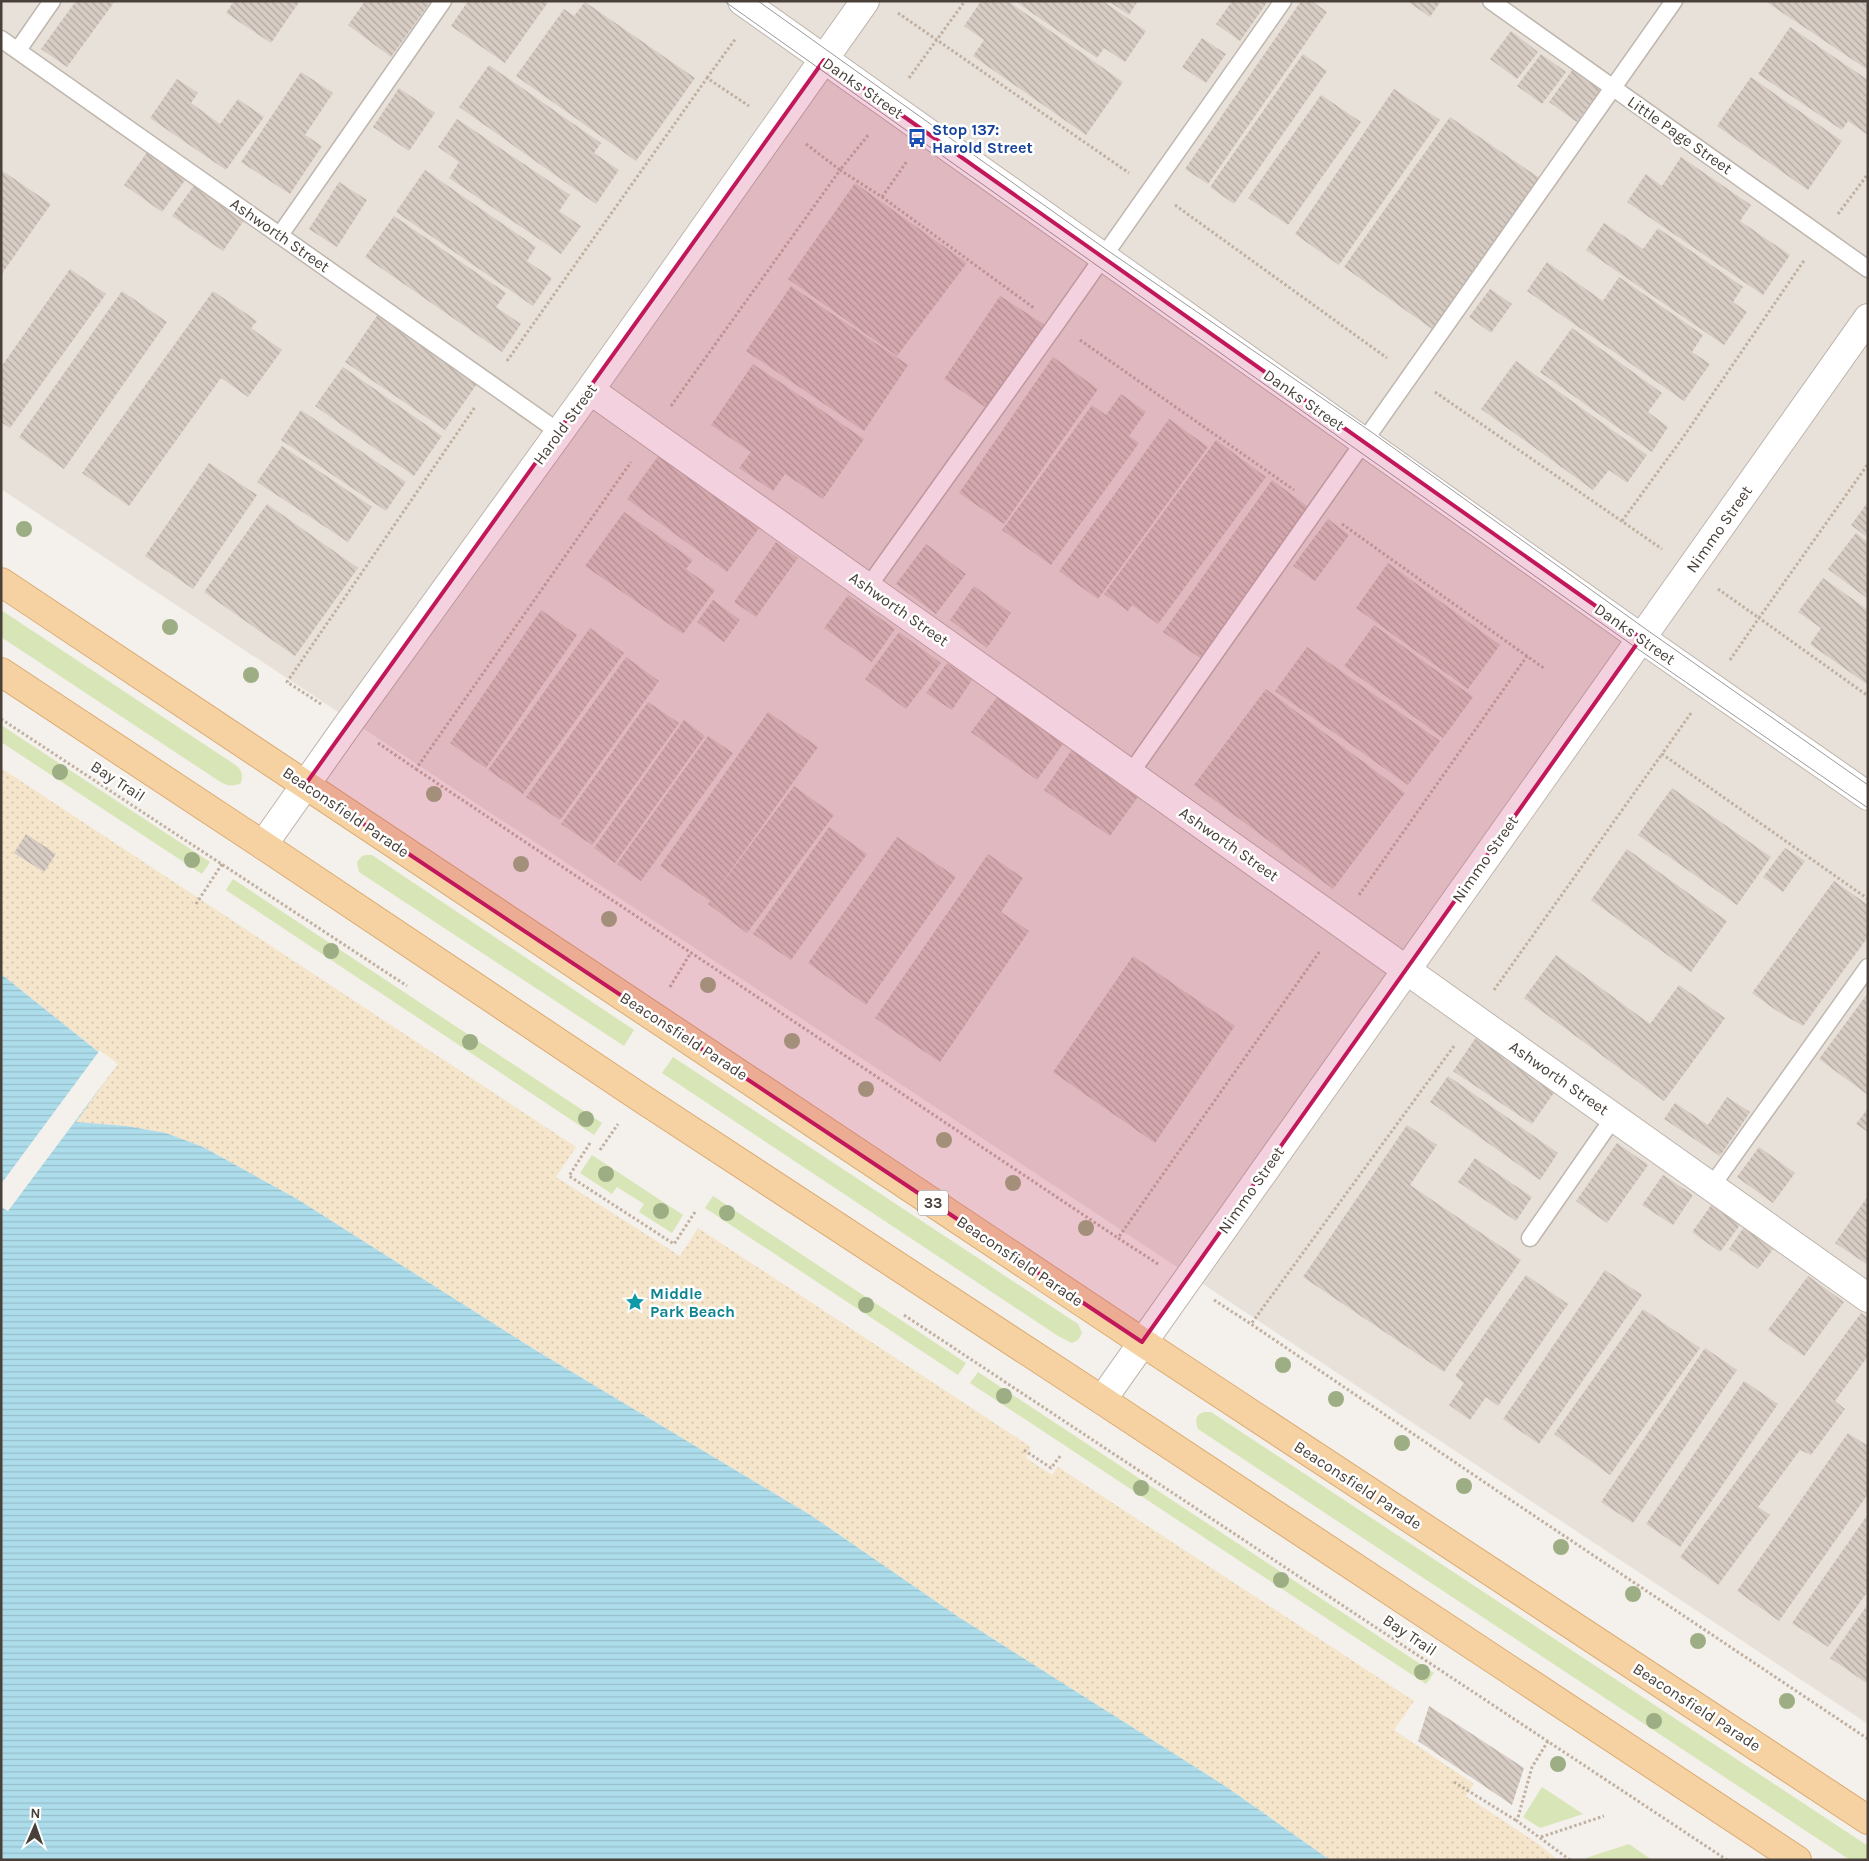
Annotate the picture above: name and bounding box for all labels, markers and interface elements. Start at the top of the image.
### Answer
street label: Danks Street [819,53,907,123]
street label: Little Page Street [1624,92,1736,178]
place label: Stop 137: Harold Street [932,120,1033,157]
bus stop icon: Stop 137: Harold Street [906,127,928,149]
street label: Ashworth Street [227,194,333,276]
street label: Danks Street [1260,365,1348,435]
street label: Harold Street [529,380,601,468]
street label: Nimmo Street [1682,482,1756,576]
street label: Ashworth Street [846,568,952,650]
street label: Danks Street [1591,599,1679,669]
street label: Bay Trail [87,757,149,805]
street label: Beaconsfield Parade [279,763,413,861]
street label: Ashworth Street [1176,803,1282,885]
street label: Nimmo Street [1448,812,1522,906]
street label: Beaconsfield Parade [617,988,751,1084]
street label: Ashworth Street [1506,1037,1612,1119]
street label: Nimmo Street [1214,1143,1288,1237]
road number: 33 [918,1190,948,1216]
street label: Beaconsfield Parade [953,1212,1087,1310]
place label: Middle Park Beach [650,1284,735,1321]
place icon: Middle Park Beach [624,1291,646,1313]
street label: Beaconsfield Parade [1291,1437,1425,1533]
street label: Bay Trail [1380,1610,1440,1660]
street label: Beaconsfield Parade [1630,1659,1764,1755]
north arrow [10,1801,60,1851]
text: N [30,1805,41,1822]

